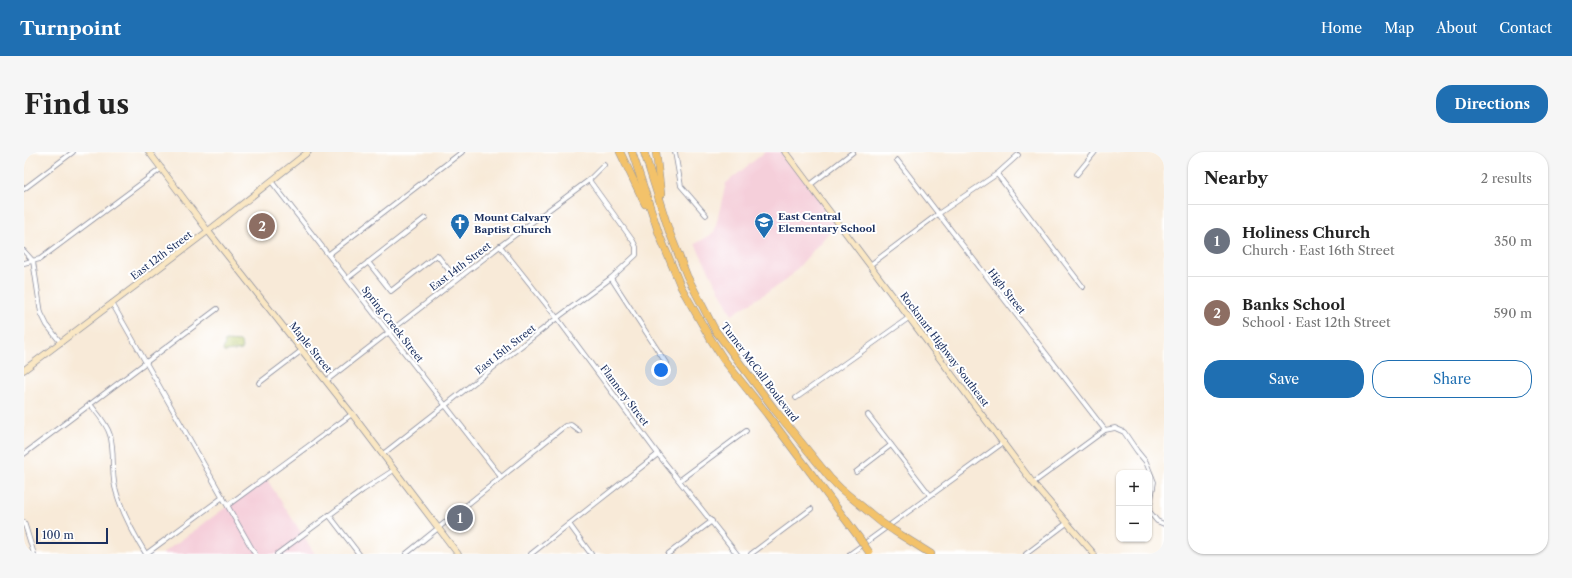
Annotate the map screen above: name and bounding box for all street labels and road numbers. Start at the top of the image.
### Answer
street label: East 12th Street [128,228,195,283]
street label: East 14th Street [427,239,494,294]
street label: High Street [985,266,1029,317]
street label: Spring Creek Street [359,284,427,365]
street label: Rockmart Highway Southeast [897,289,992,409]
street label: Maple Street [286,320,335,375]
street label: Turner McCall Boulevard [718,320,801,425]
street label: East 15th Street [473,321,538,377]
street label: Flannery Street [597,362,652,429]

